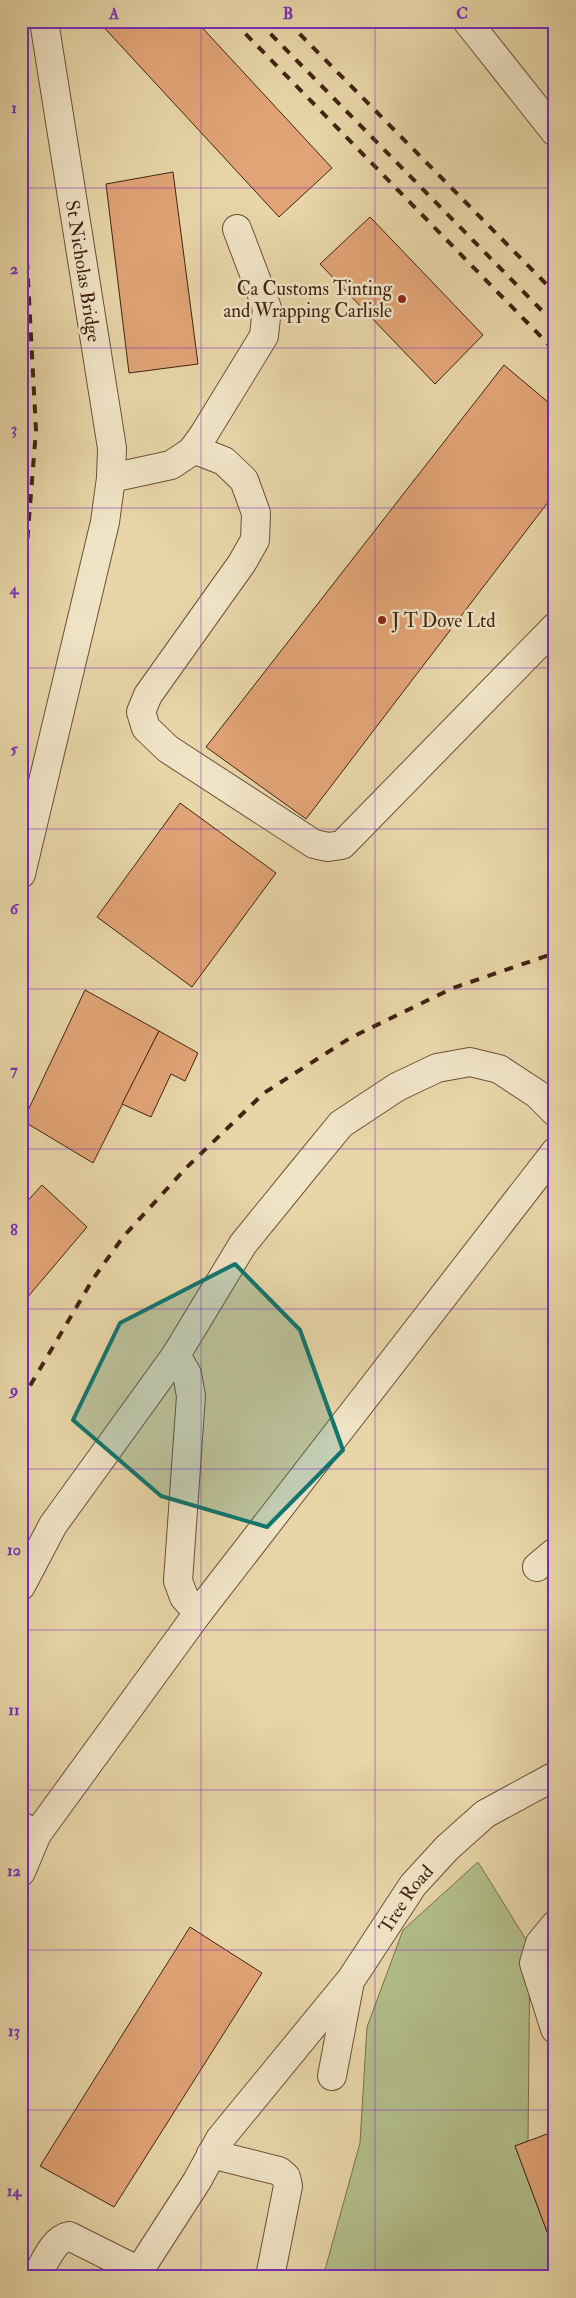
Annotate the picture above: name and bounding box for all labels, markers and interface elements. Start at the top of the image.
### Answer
text: A [108,4,120,24]
text: B [283,4,293,24]
text: C [456,4,468,24]
text: 1 [11,98,17,118]
street label: St Nicholas Bridge [60,198,106,344]
text: 2 [10,259,18,279]
place label: Ca Customs Tinting and Wrapping Carlisle [223,277,393,324]
marker: Ca Customs Tinting and Wrapping Carlisle [396,293,408,305]
text: 3 [11,419,17,439]
text: 4 [9,579,20,599]
place label: J T Dove Ltd [391,609,496,633]
marker: J T Dove Ltd [376,614,388,626]
text: 5 [10,739,18,759]
text: 6 [10,899,20,919]
text: 7 [10,1060,18,1080]
text: 8 [10,1220,18,1240]
text: 9 [8,1380,18,1400]
text: 10 [7,1540,21,1560]
text: 11 [8,1700,20,1720]
street label: Tree Road [374,1860,439,1938]
text: 12 [7,1861,21,1881]
text: 13 [8,2021,20,2041]
text: 14 [7,2181,23,2201]

